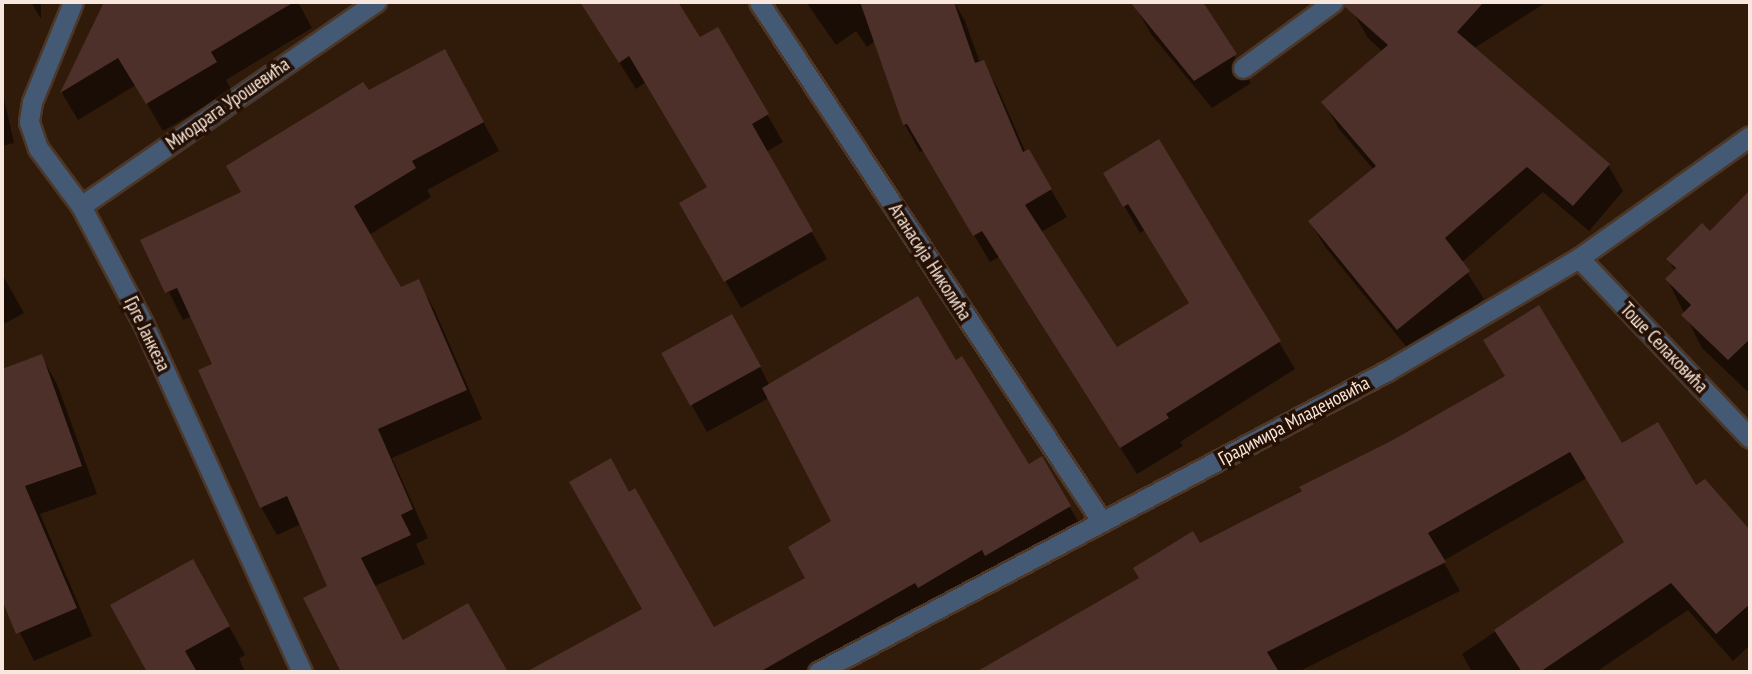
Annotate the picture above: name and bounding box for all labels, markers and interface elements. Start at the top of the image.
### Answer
street label: Миодрага Урошевића [162,53,294,155]
street label: Атанасија Николића [884,199,976,325]
street label: Грге Јанкеза [119,293,175,375]
street label: Тоше Селаковића [1615,298,1713,398]
street label: Градимира Младеновића [1215,372,1373,470]

